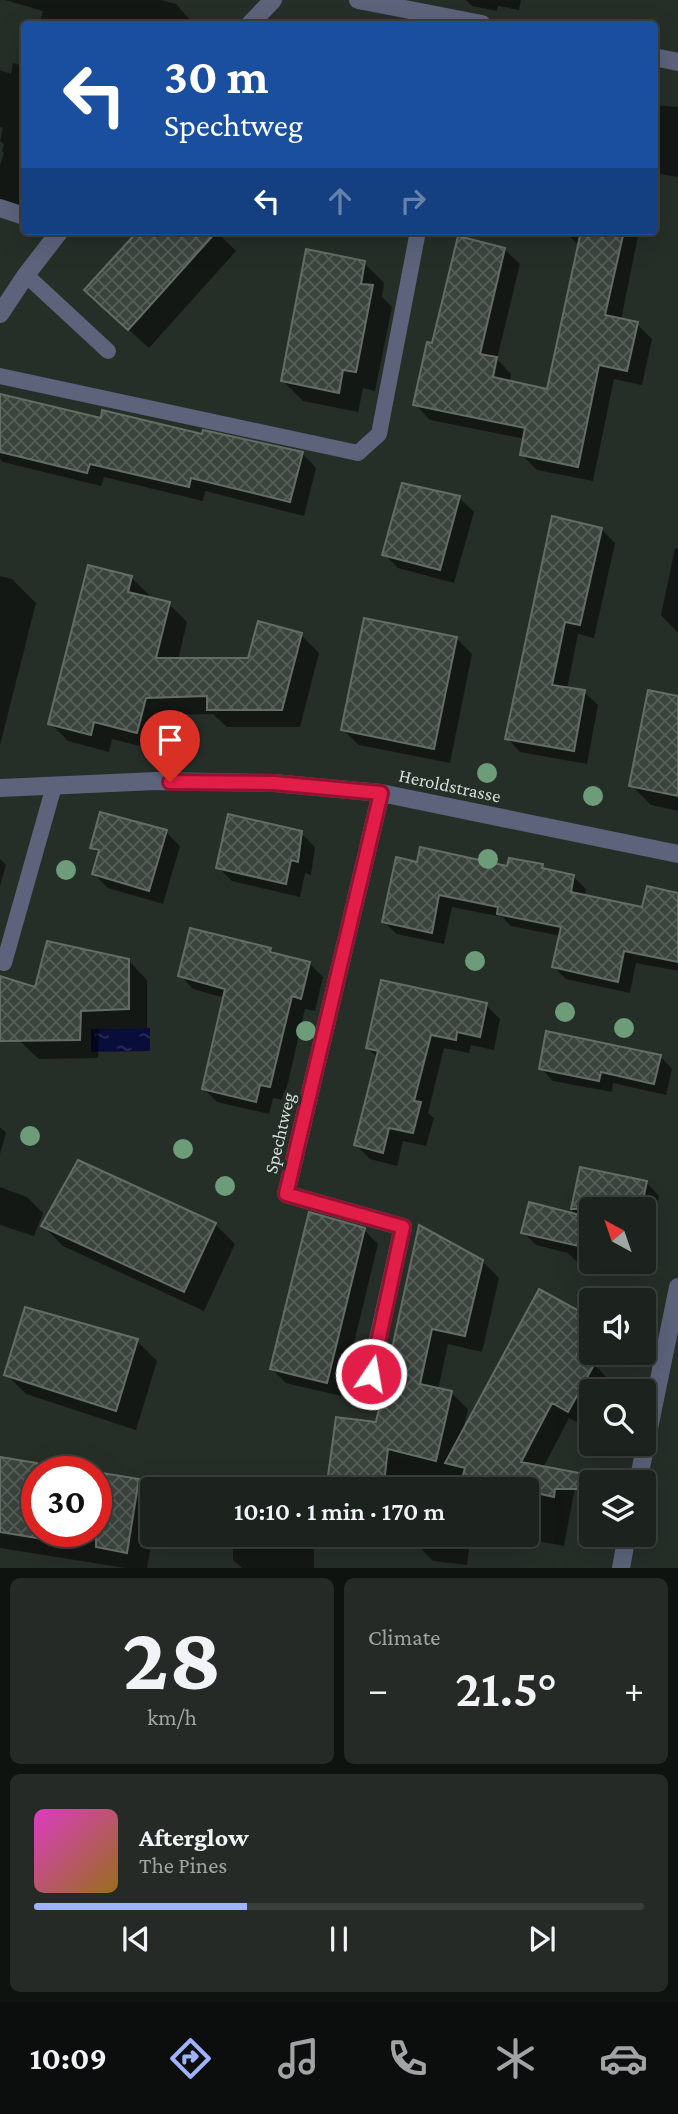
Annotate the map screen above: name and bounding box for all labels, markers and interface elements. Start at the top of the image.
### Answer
icon: left [49,49,140,140]
text: 30 m [164,49,269,104]
text: Spechtweg [164,107,303,143]
icon: left [248,182,286,220]
icon: ahead [321,182,359,220]
icon: right [394,182,432,220]
pin [140,710,200,782]
icon: arrive [151,721,189,759]
street label: Heroldstrasse [397,764,503,807]
street label: Spechtweg [260,1090,299,1176]
north arrow [579,1197,656,1274]
map controls [579,1197,656,1547]
button: sound [579,1288,656,1365]
position arrow [334,1337,408,1411]
button: search [579,1379,656,1456]
speed limit sign: 30 [21,1456,112,1547]
button: layers [579,1470,656,1547]
text: 10:10 · 1 min · 170 m [234,1497,445,1526]
text: 28 [122,1607,222,1709]
text: Climate [368,1624,440,1650]
text: 21.5° [455,1659,557,1717]
text: − [368,1668,388,1710]
text: + [624,1668,644,1710]
text: km/h [147,1704,197,1730]
text: Afterglow [139,1823,249,1852]
text: The Pines [139,1852,227,1878]
icon: previous [117,1920,155,1958]
icon: pause [320,1920,358,1958]
icon: next [523,1920,561,1958]
icon: directions [166,2034,215,2083]
icon: music [274,2034,323,2083]
icon: phone [383,2034,432,2083]
icon: climate [491,2034,540,2083]
icon: car [599,2034,648,2083]
text: 10:09 [30,2040,107,2076]

